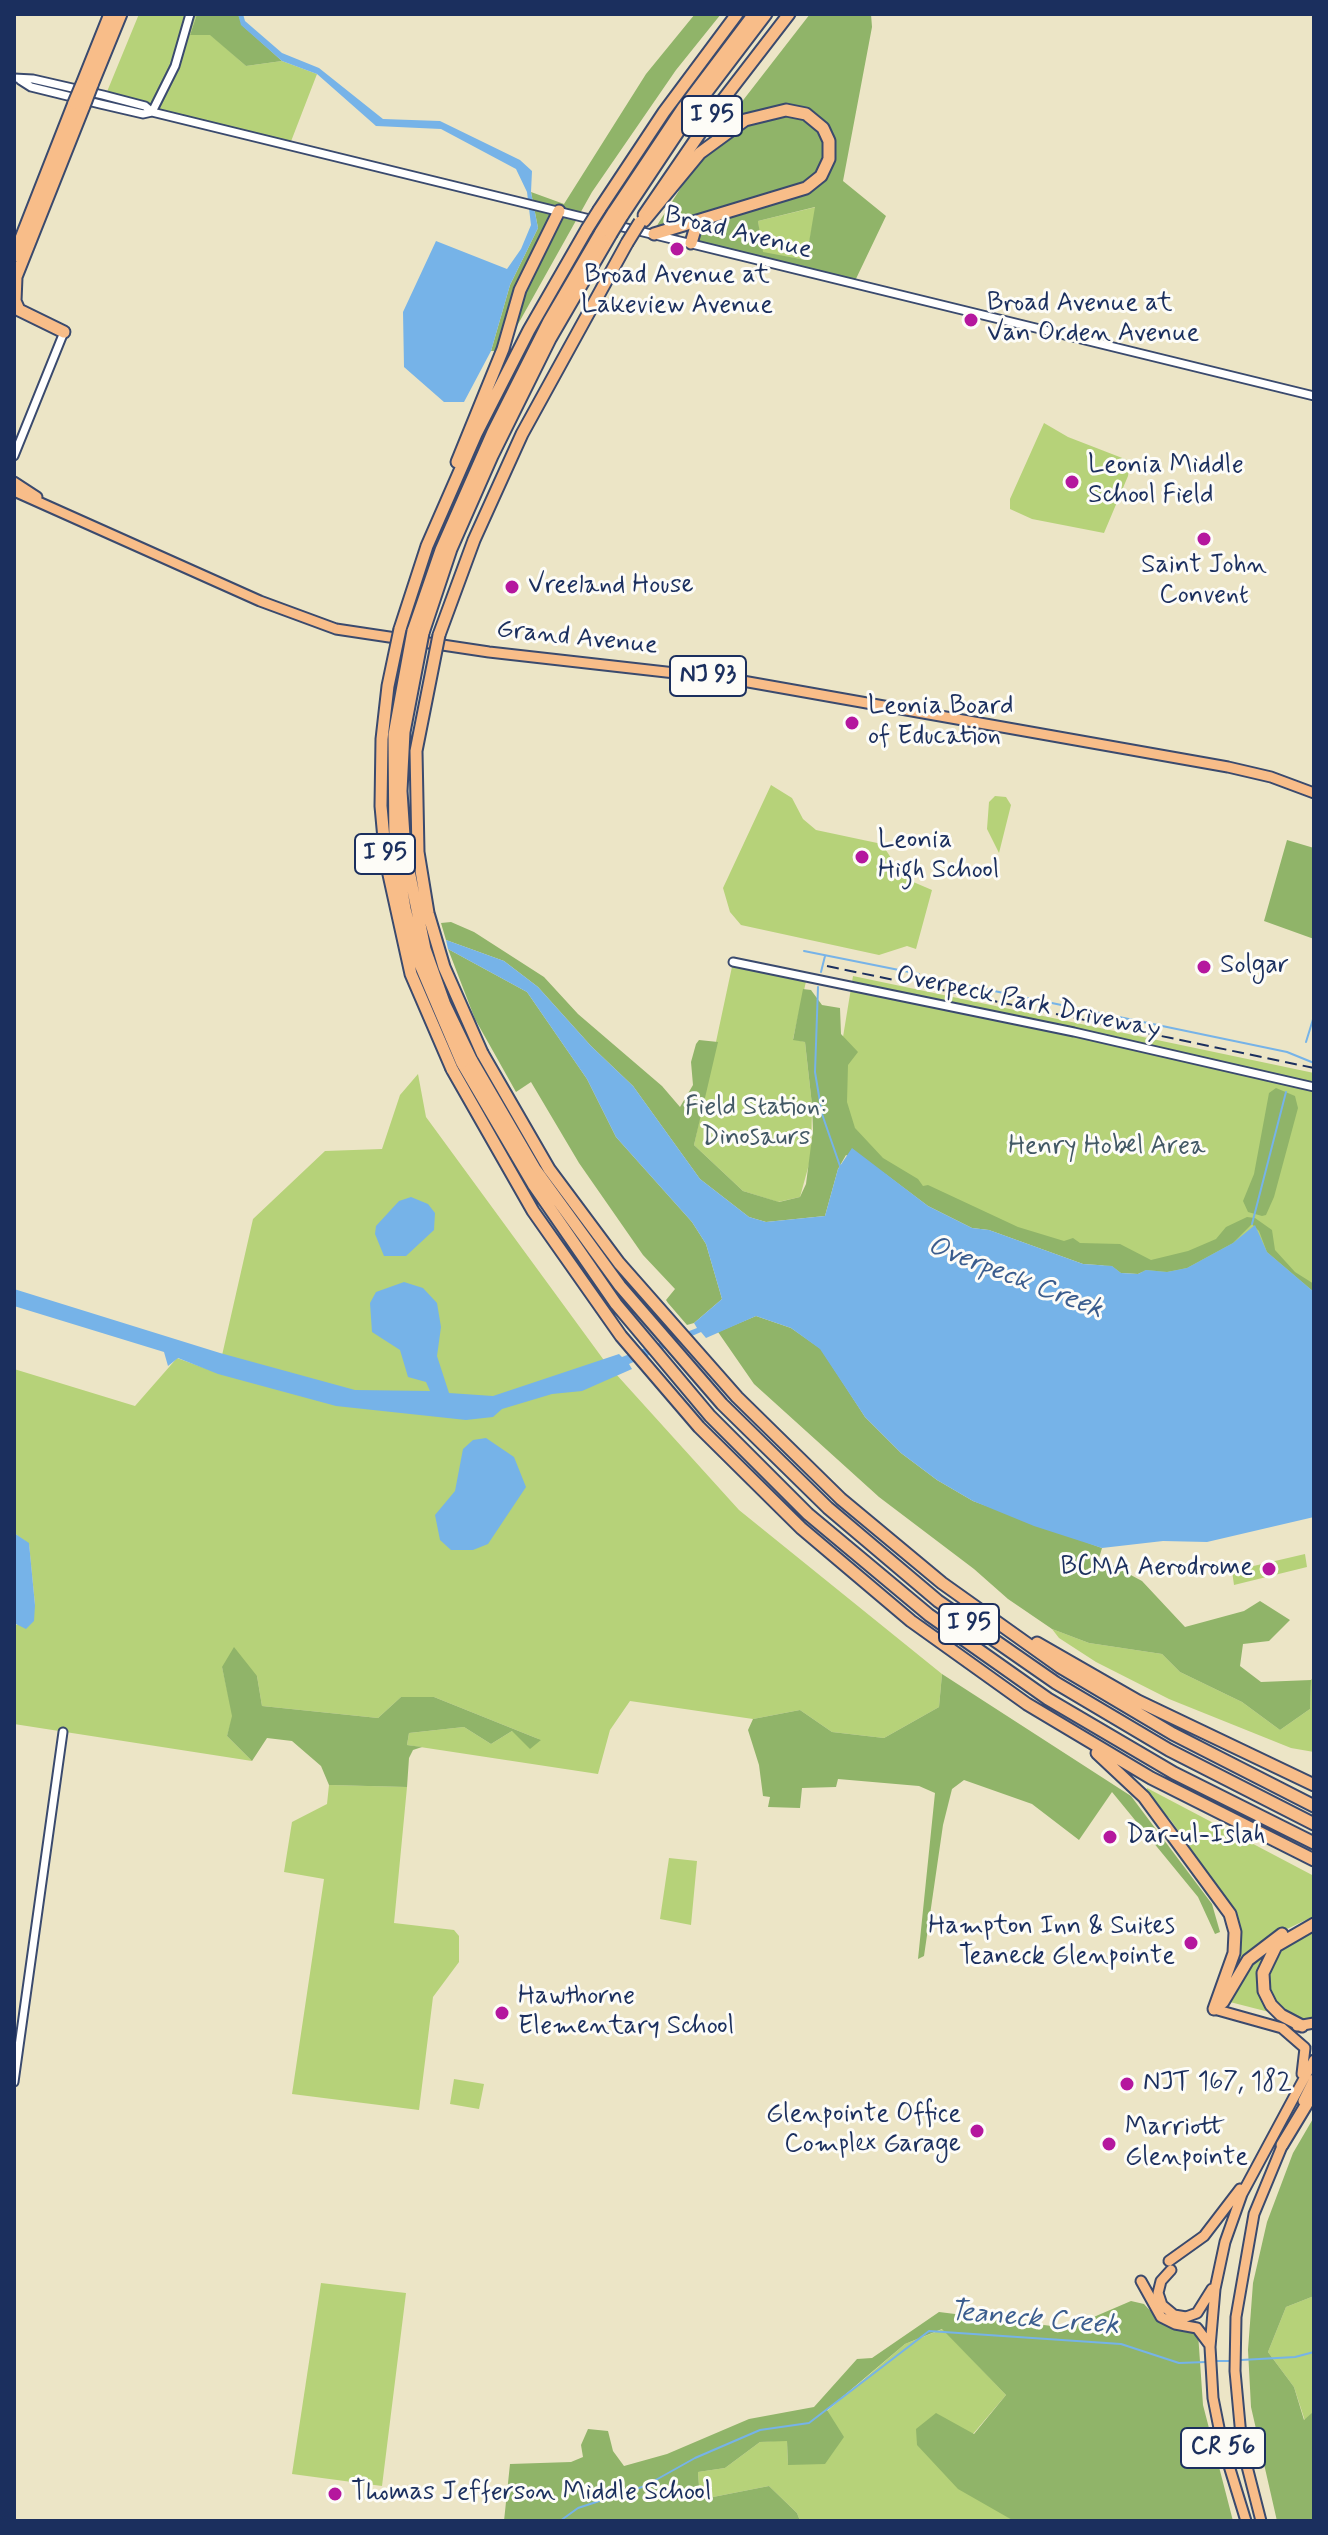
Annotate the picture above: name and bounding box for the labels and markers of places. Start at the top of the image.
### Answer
marker: Broad Avenue at Lakeview Avenue [668,240,686,258]
place label: Broad Avenue at Lakeview Avenue [581,261,773,322]
place label: Broad Avenue at Van Orden Avenue [987,289,1199,350]
marker: Broad Avenue at Van Orden Avenue [962,311,980,329]
place label: Leonia Middle School Field [1088,451,1244,512]
marker: Leonia Middle School Field [1063,473,1081,491]
marker: Saint John Convent [1195,530,1213,548]
place label: Saint John Convent [1141,551,1267,612]
place label: Vreeland House [528,571,694,603]
marker: Vreeland House [503,578,521,596]
place label: Leonia Board of Education [868,692,1013,754]
marker: Leonia Board of Education [843,714,861,732]
place label: Leonia High School [878,826,999,888]
marker: Leonia High School [853,848,871,866]
place label: Solgar [1220,951,1289,983]
marker: Solgar [1195,958,1213,976]
place label: BCMA Aerodrome [1060,1553,1253,1585]
marker: BCMA Aerodrome [1260,1560,1278,1578]
place label: Dar-ul-Islah [1126,1821,1265,1853]
marker: Dar-ul-Islah [1101,1828,1119,1846]
place label: Hampton Inn & Suites Teaneck Glenpointe [928,1912,1175,1974]
marker: Hampton Inn & Suites Teaneck Glenpointe [1182,1934,1200,1952]
place label: Hawthorne Elementary School [518,1982,734,2044]
marker: Hawthorne Elementary School [493,2004,511,2022]
place label: NJT 167, 182 [1143,2068,1292,2100]
marker: NJT 167, 182 [1118,2075,1136,2093]
place label: Glenpointe Office Complex Garage [766,2100,961,2162]
place label: Marriott Glenpointe [1125,2113,1248,2174]
marker: Glenpointe Office Complex Garage [968,2122,986,2140]
marker: Marriott Glenpointe [1100,2135,1118,2153]
place label: Thomas Jefferson Middle School [351,2478,711,2510]
marker: Thomas Jefferson Middle School [326,2485,344,2503]

